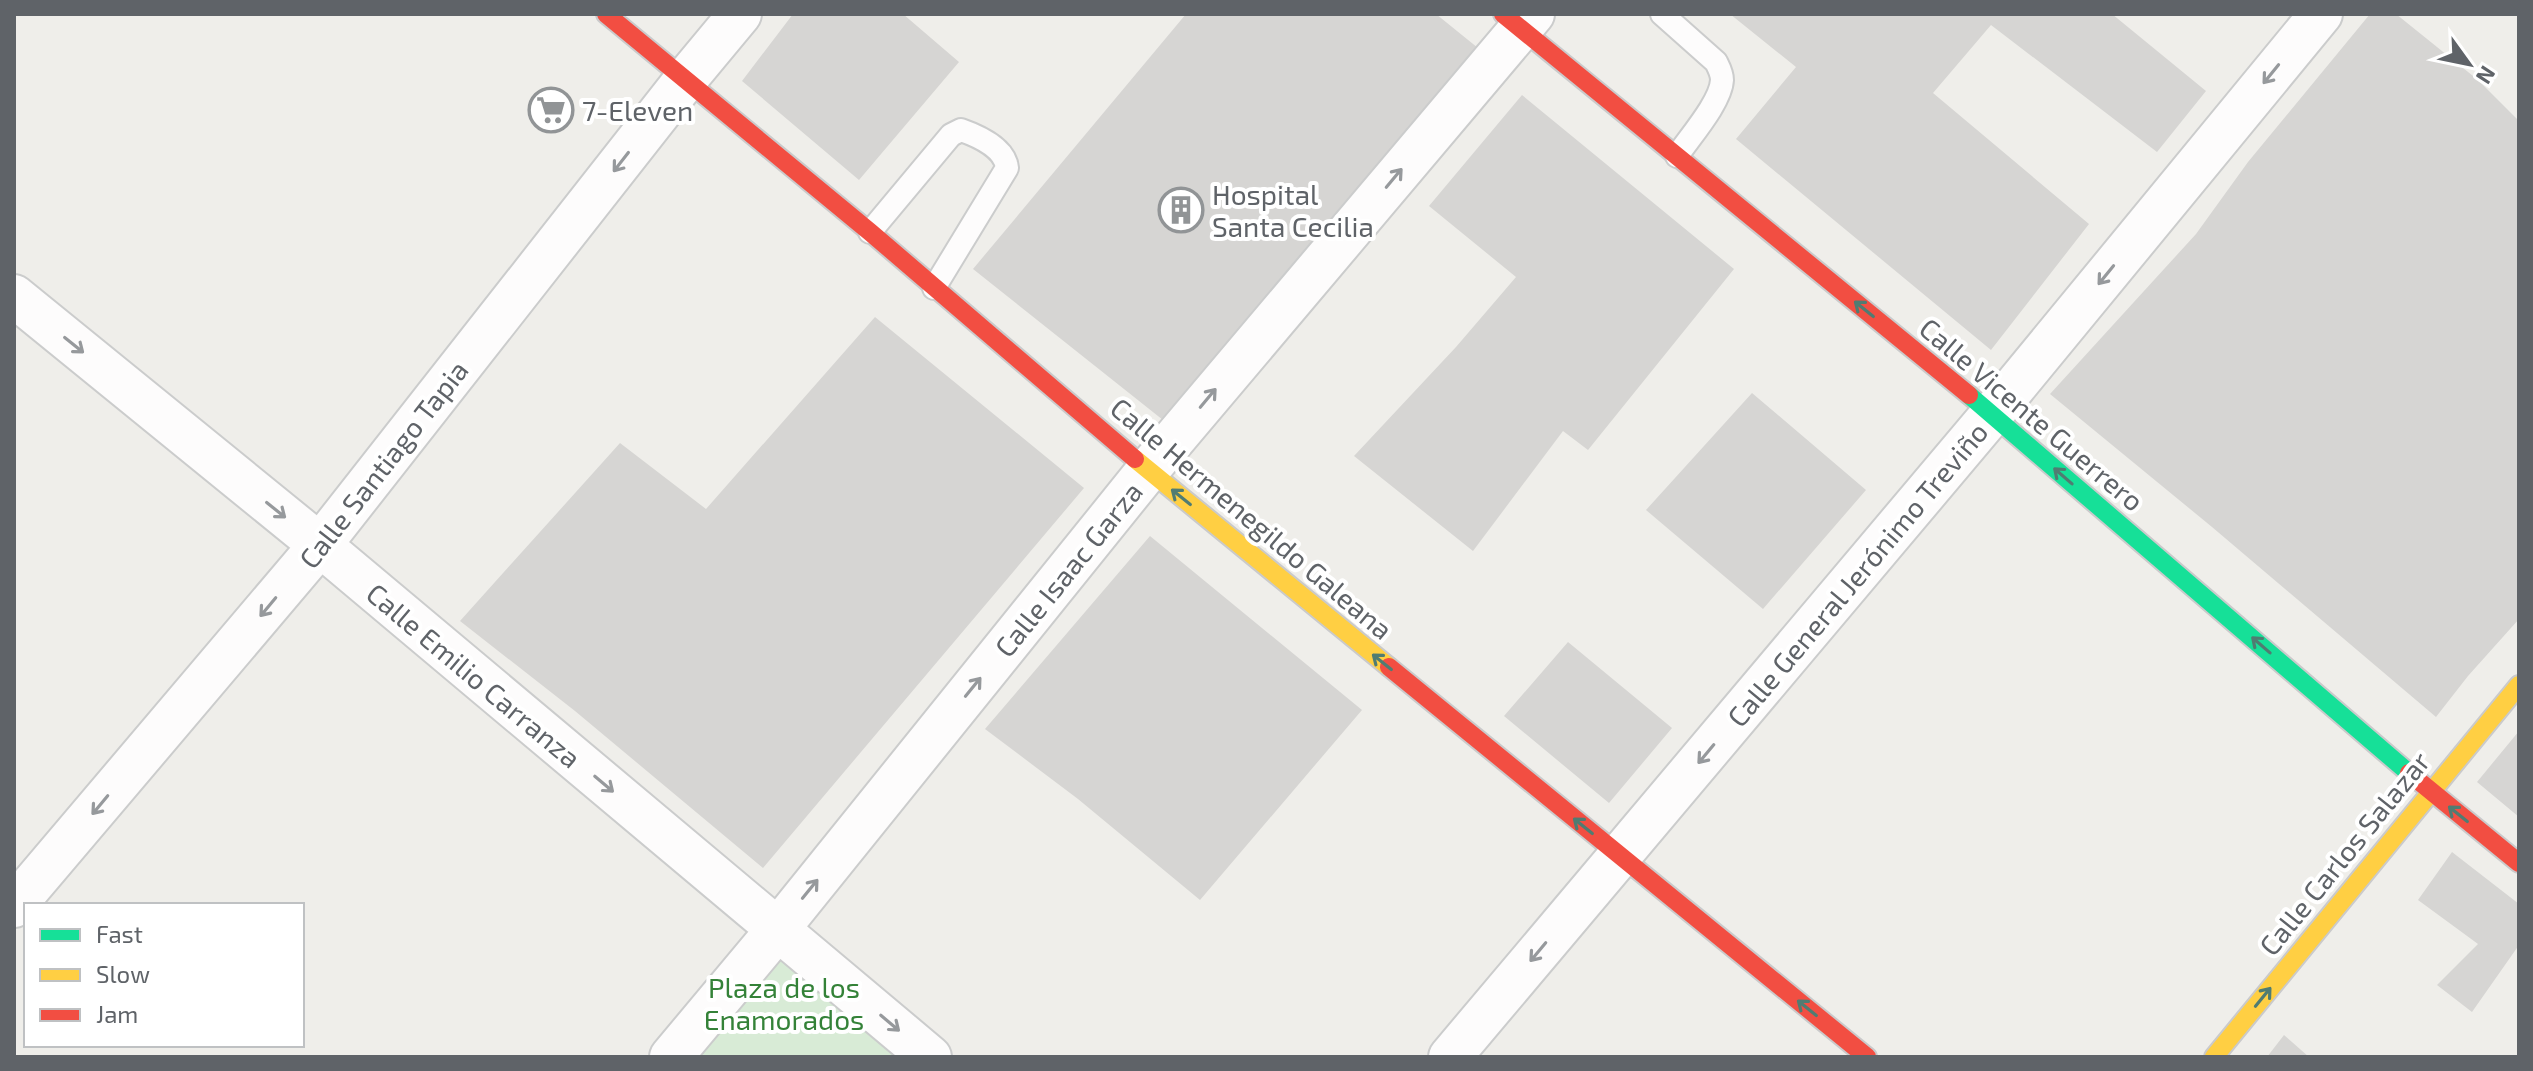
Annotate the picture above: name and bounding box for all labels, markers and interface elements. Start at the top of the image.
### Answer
north arrow [2429,24,2509,104]
text: N [2471,62,2502,89]
one-way arrow [2262,63,2280,84]
supermarket icon: 7-Eleven [527,86,575,134]
place label: 7-Eleven [582,93,693,127]
one-way arrow [612,151,630,172]
one-way arrow [1385,169,1403,189]
place label: Hospital Santa Cecilia [1212,177,1374,243]
building icon: Hospital Santa Cecilia [1157,186,1205,234]
one-way arrow [2097,264,2115,285]
one-way arrow [1854,300,1875,318]
street label: Calle Vicente Guerrero [1913,310,2151,518]
one-way arrow [64,336,84,354]
street label: Calle Santiago Tapia [291,353,475,575]
one-way arrow [1199,389,1217,409]
street label: Calle Hermenegildo Galeana [1104,390,1400,646]
street label: Calle General Jerónimo Treviño [1720,415,1994,733]
one-way arrow [2054,467,2074,485]
street label: Calle Isaac Garza [987,475,1149,663]
one-way arrow [1171,488,1192,506]
one-way arrow [265,501,286,519]
street label: Calle Emilio Carranza [360,576,588,774]
one-way arrow [259,596,277,616]
one-way arrow [2251,636,2271,654]
one-way arrow [1372,653,1393,671]
one-way arrow [964,677,982,698]
one-way arrow [1697,743,1715,763]
street label: Calle Carlos Salazar [2251,744,2437,962]
one-way arrow [594,775,614,793]
one-way arrow [91,794,109,814]
one-way arrow [2449,805,2469,823]
one-way arrow [1574,817,1594,835]
one-way arrow [801,879,819,900]
legend [24,903,304,1047]
text: Fast [96,919,143,948]
one-way arrow [1529,942,1547,962]
text: Slow [96,959,150,988]
park label: Plaza de los Enamorados [704,970,864,1036]
one-way arrow [2254,987,2272,1007]
text: Jam [96,999,138,1028]
one-way arrow [1797,999,1818,1017]
one-way arrow [879,1014,899,1032]

